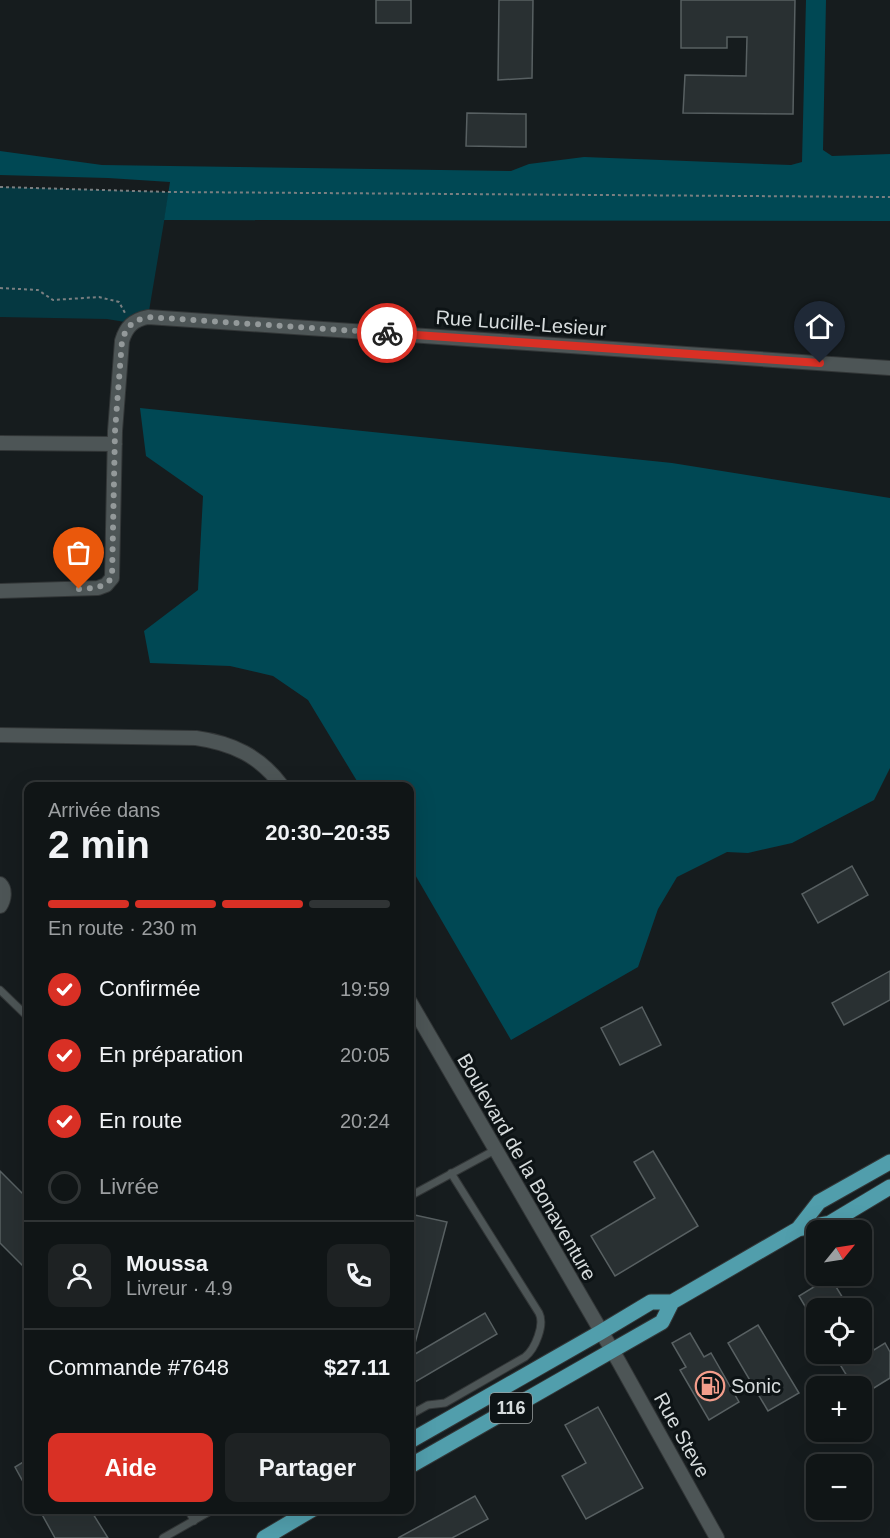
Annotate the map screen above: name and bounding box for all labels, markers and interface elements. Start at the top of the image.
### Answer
pin [794,301,845,363]
courier [357,303,417,363]
street label: Rue Lucille-Lesieur [435,306,607,340]
icon: home [803,310,836,343]
icon: bike [371,317,404,350]
pin [53,527,104,589]
icon: bag [62,536,95,569]
text: Arrivée dans [48,799,160,821]
text: 20:30–20:35 [265,820,390,845]
text: 2 min [48,823,150,866]
text: En route · 230 m [48,917,197,939]
icon: check [48,973,81,1006]
text: Confirmée [99,976,200,1001]
text: 19:59 [340,978,390,1000]
icon: check [48,1039,81,1072]
text: En préparation [99,1042,243,1067]
text: 20:05 [340,1044,390,1066]
street label: Boulevard de la Bonaventure [453,1050,601,1284]
icon: check [48,1105,81,1138]
text: En route [99,1108,182,1133]
text: 20:24 [340,1110,390,1132]
text: Livrée [99,1174,159,1199]
north arrow [806,1220,872,1286]
map controls [806,1220,872,1520]
button: person [48,1244,111,1307]
button: phone [327,1244,390,1307]
text: Moussa [126,1251,208,1276]
text: Livreur · 4.9 [126,1277,233,1299]
button: locate [806,1298,872,1364]
text: Commande #7648 [48,1355,229,1380]
text: $27.11 [324,1355,390,1380]
fuel station icon: Sonic [694,1370,726,1402]
place label: Sonic [731,1375,781,1397]
button: + [806,1376,872,1442]
street label: Rue Steve [650,1389,714,1481]
road number: 116 [490,1393,532,1423]
button: Aide [48,1433,213,1502]
button: Partager [225,1433,390,1502]
button: − [806,1454,872,1520]

